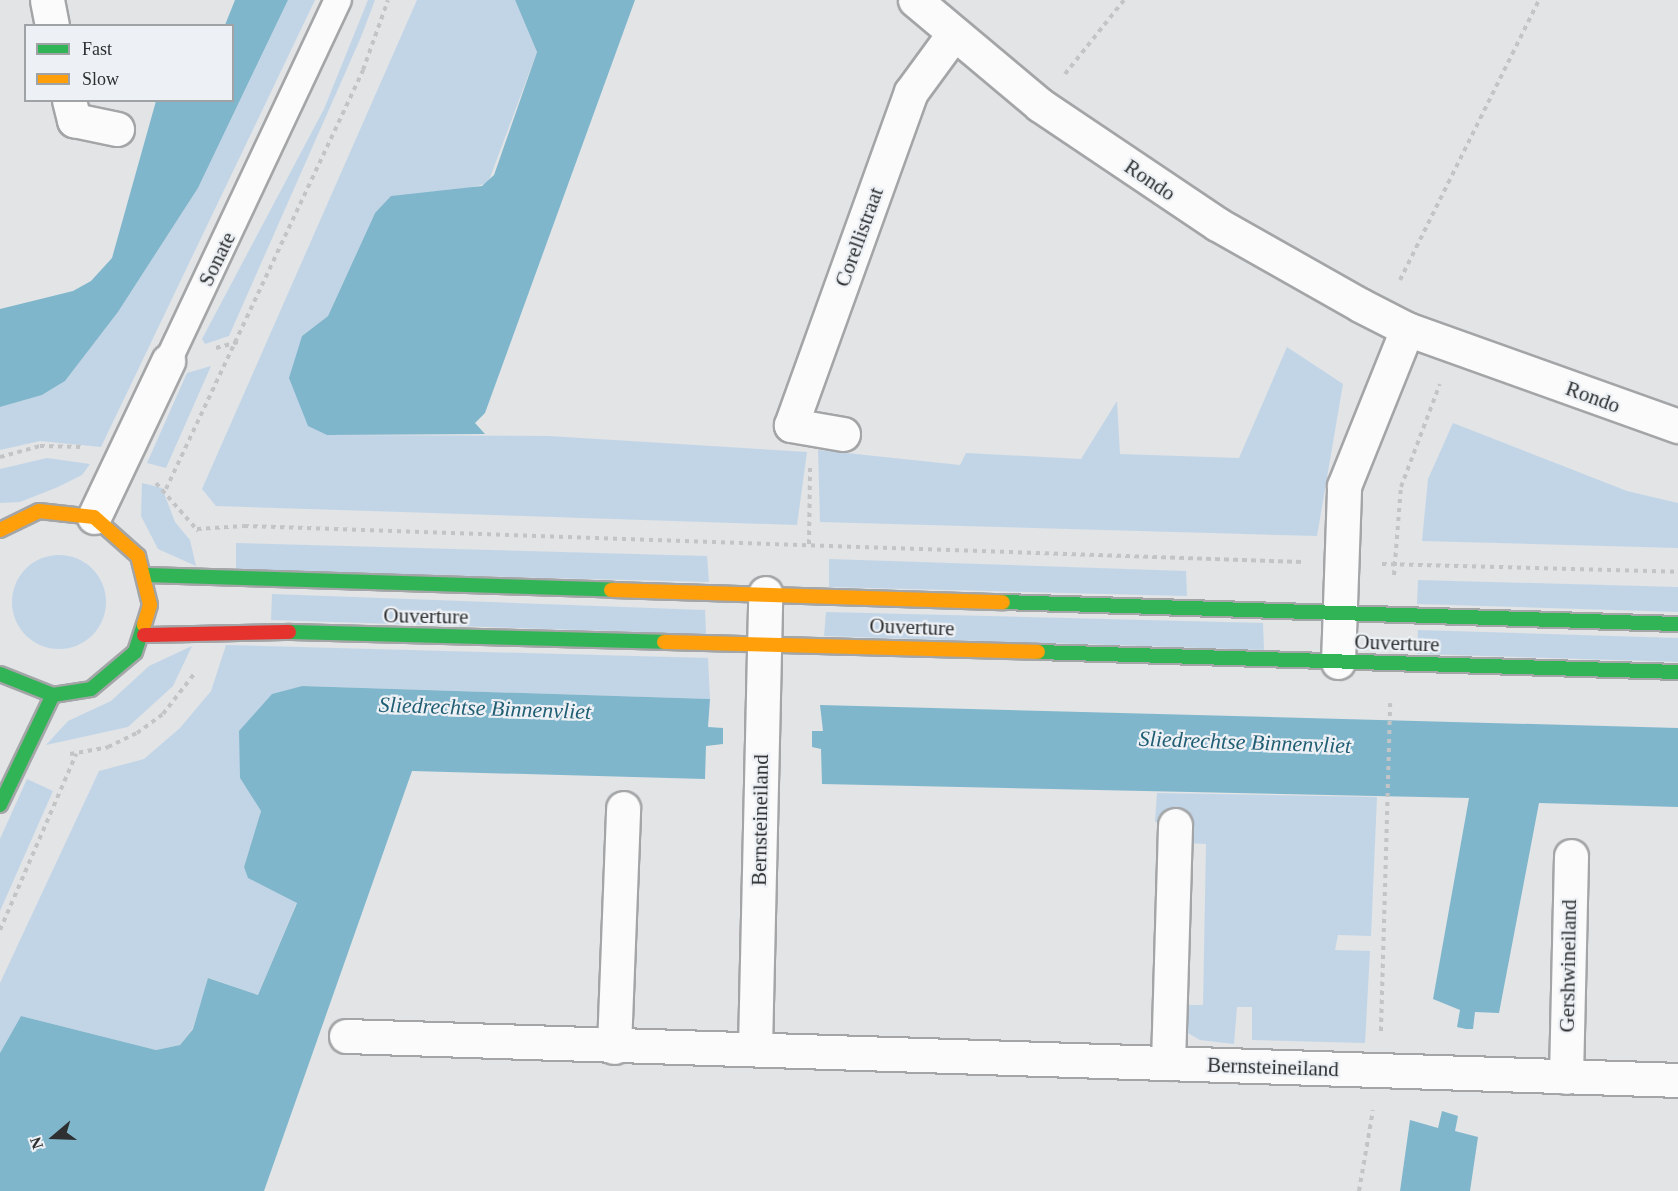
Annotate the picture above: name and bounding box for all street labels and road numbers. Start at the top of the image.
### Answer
street label: Rondo [1120,154,1180,206]
street label: Corellistraat [829,184,889,290]
street label: Sonate [193,228,241,290]
street label: Rondo [1562,376,1624,418]
street label: Ouverture [383,603,469,629]
street label: Ouverture [869,613,955,641]
street label: Ouverture [1354,629,1440,657]
street label: Bernsteineiland [746,754,774,886]
street label: Gershwineiland [1554,899,1582,1033]
street label: Bernsteineiland [1207,1052,1339,1082]

